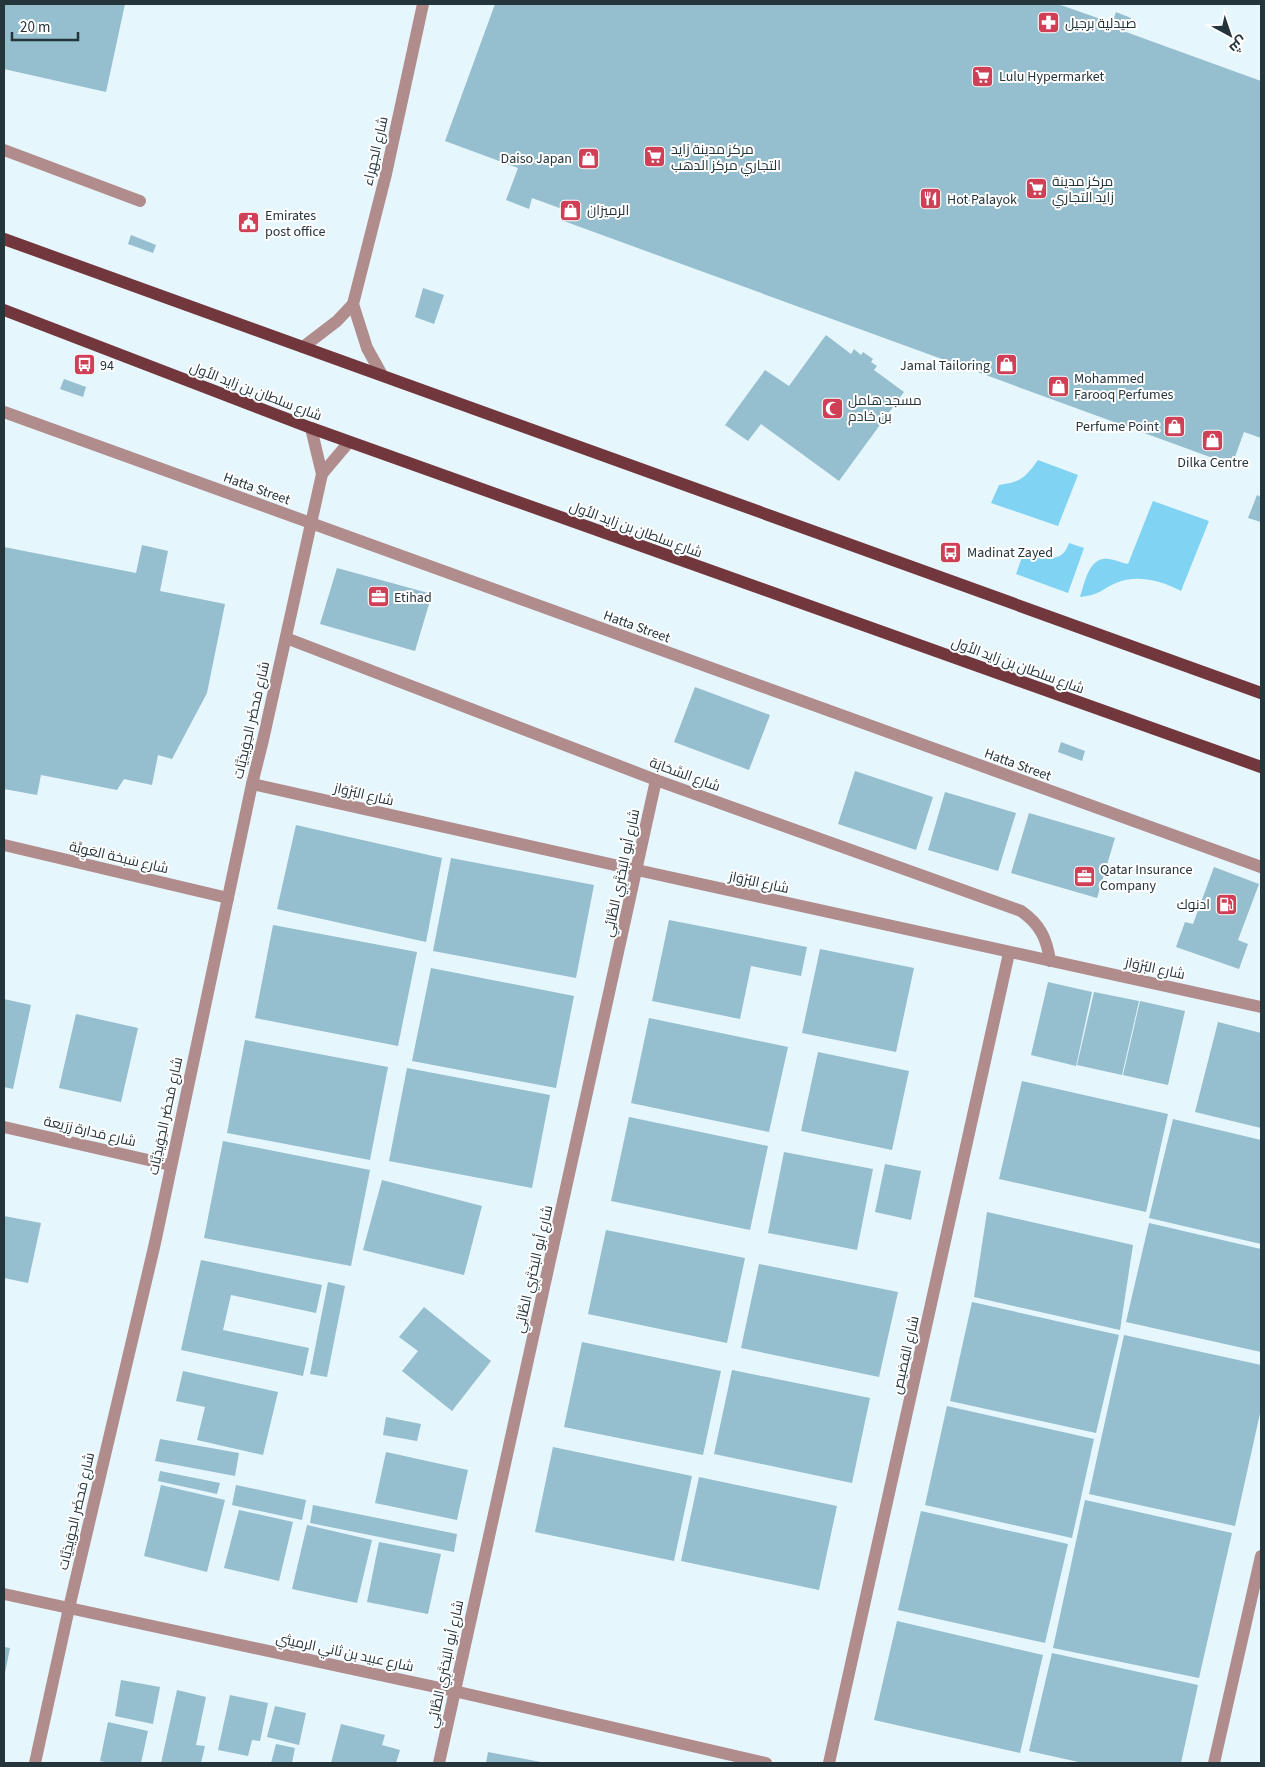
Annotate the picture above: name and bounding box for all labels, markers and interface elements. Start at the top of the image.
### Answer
scale bar [12,10,79,42]
north arrow [1205,10,1255,60]
pharmacy icon: صيدلية برجيل [1037,11,1061,35]
place label: صيدلية برجيل [1065,14,1137,34]
text: 20 m [20,17,50,38]
text: ش [1224,31,1251,58]
supermarket icon: Lulu Hypermarket [971,64,995,88]
place label: Lulu Hypermarket [999,67,1105,87]
street label: شارع الجهراء [358,114,394,188]
place label: مركز مدينة زايد التجاري مركز الدهب [671,140,781,177]
supermarket icon: مركز مدينة زايد التجاري مركز الدهب [643,145,667,169]
shop icon: Daiso Japan [576,146,600,170]
place label: Daiso Japan [501,149,572,169]
place label: مركز مدينة زايد التجاري [1052,172,1114,209]
supermarket icon: مركز مدينة زايد التجاري [1024,177,1048,201]
restaurant icon: Hot Palayok [919,187,943,211]
place label: Hot Palayok [947,190,1017,210]
shop icon: الرميزان [559,198,583,222]
place label: الرميزان [587,201,629,221]
place label: Emirates post office [265,206,326,242]
public building icon: Emirates post office [237,211,261,235]
bus stop icon: 94 [72,353,96,377]
shop icon: Jamal Tailoring [994,353,1018,377]
place label: 94 [100,356,114,376]
place label: Jamal Tailoring [900,356,990,376]
street label: شارع سلطان بن زايد الأول [187,357,325,426]
place label: Mohammed Farooq Perfumes [1074,369,1174,405]
shop icon: Mohammed Farooq Perfumes [1046,374,1070,398]
place label: مسجد هامل بن خادم [848,391,922,427]
mosque icon: مسجد هامل بن خادم [820,396,844,420]
shop icon: Perfume Point [1163,414,1187,438]
place label: Perfume Point [1076,417,1159,437]
shop icon: Dilka Centre [1201,428,1225,452]
place label: Dilka Centre [1177,453,1249,473]
street label: Hatta Street [220,468,293,510]
street label: شارع سلطان بن زايد الأول [566,497,705,563]
bus stop icon: Madinat Zayed [939,540,963,564]
place label: Madinat Zayed [967,543,1053,563]
office icon: Etihad [366,585,390,609]
place label: Etihad [394,588,432,608]
street label: Hatta Street [600,606,673,648]
street label: شارع سلطان بن زايد الأول [948,633,1087,699]
street label: شارع مَحضَر الحِوَيذِيَّات [229,659,275,781]
street label: Hatta Street [981,744,1054,786]
street label: شارع السَّحَابَة [646,753,723,797]
street label: شارع البُرْوَاز [331,778,396,812]
street label: شارع أبو البَختَرِي الطَّائِي [599,807,646,939]
street label: شارع سَبخة العَوِيَّة [67,837,170,879]
place label: Qatar Insurance Company [1100,860,1192,896]
office icon: Qatar Insurance Company [1072,865,1096,889]
street label: شارع البُرْوَاز [726,867,791,899]
fuel station icon: ادنوك [1214,892,1238,916]
place label: ادنوك [1177,895,1210,915]
street label: شارع البُرْوَاز [1122,953,1187,985]
street label: شارع مَحضَر الحِوَيذِيَّات [144,1055,188,1177]
street label: شارع مَدارة زِرَيعة [42,1112,138,1152]
street label: شارع أبو البَختَرِي الطَّائِي [510,1203,559,1335]
street label: شارع القِصَيص [887,1314,925,1396]
street label: شارع مَحضَر الحِوَيذِيَّات [54,1450,100,1572]
street label: شارع أبو البَختَرِي الطَّائِي [423,1598,470,1730]
street label: شارع عبيد بن ثاني الرميثي [274,1629,415,1678]

